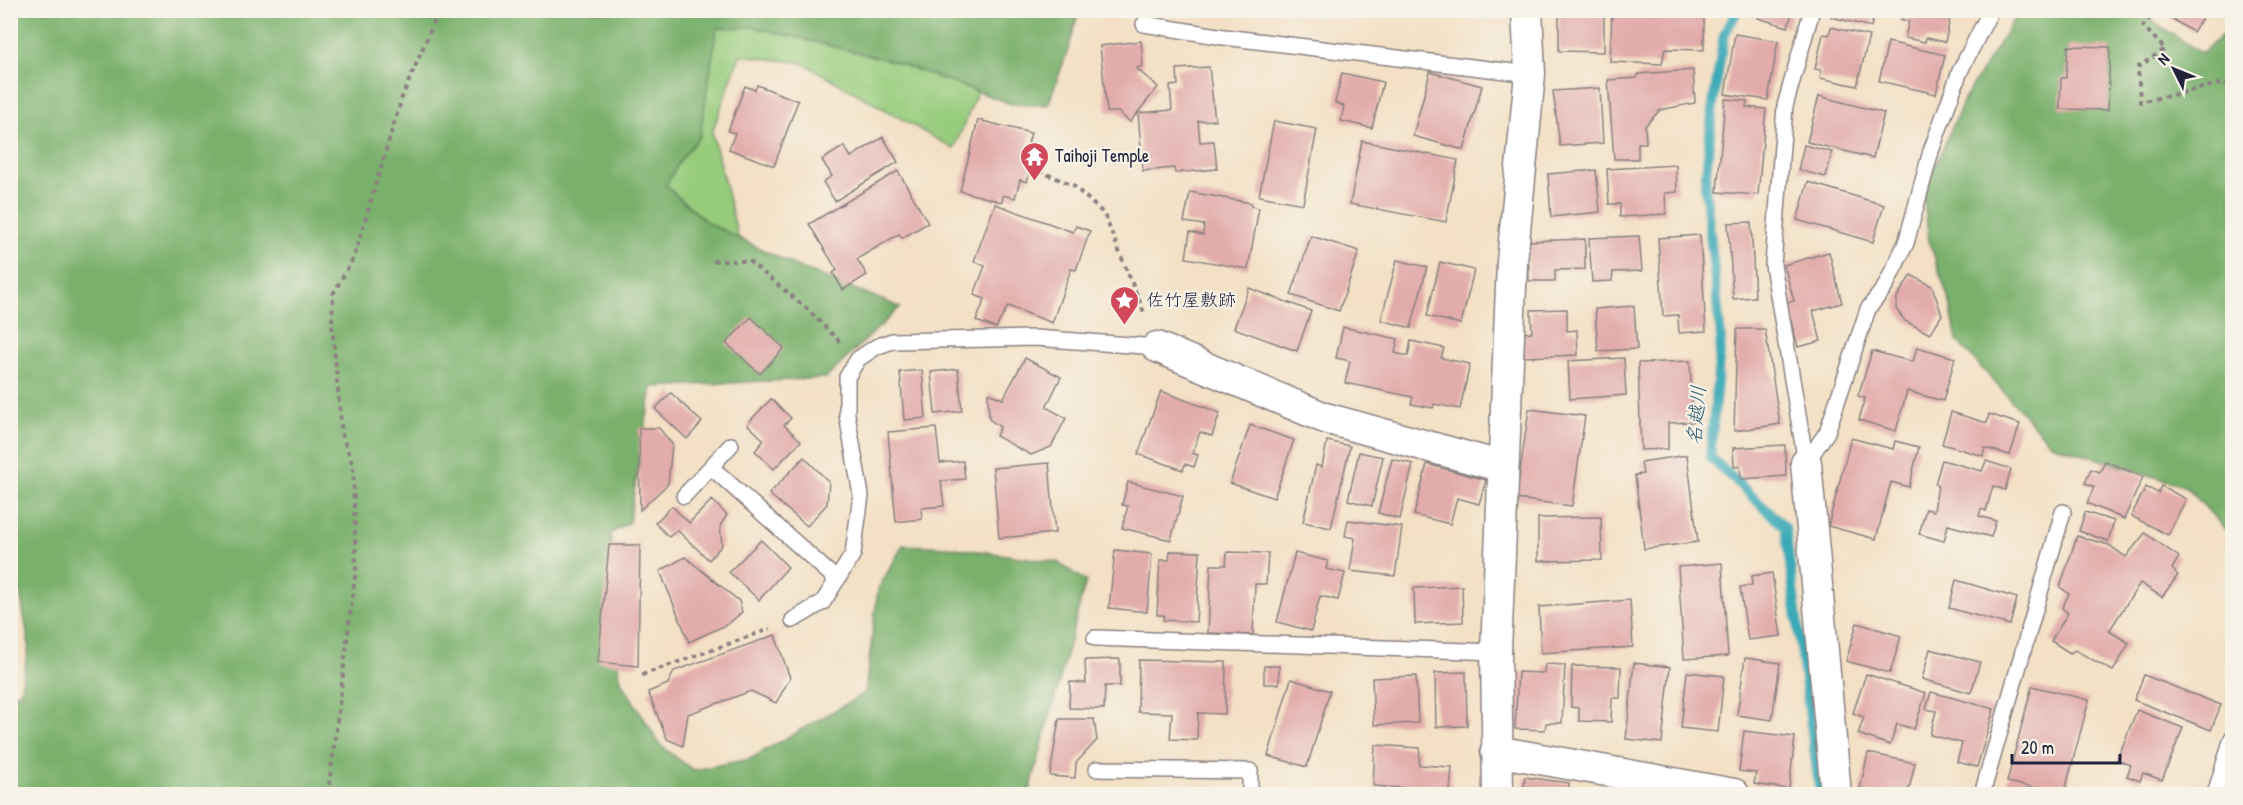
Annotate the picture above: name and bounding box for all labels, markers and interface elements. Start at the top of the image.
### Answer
north arrow [2144,39,2204,99]
text: N [2152,48,2174,69]
temple icon: Taihoji Temple [1018,140,1050,182]
place label: Taihoji Temple [1055,143,1149,168]
place icon: 佐竹屋敷跡 [1109,284,1141,326]
place label: 佐竹屋敷跡 [1146,287,1236,312]
water label: 名越川 [1679,384,1712,446]
scale bar [2012,727,2120,765]
text: 20 m [2021,735,2054,760]

